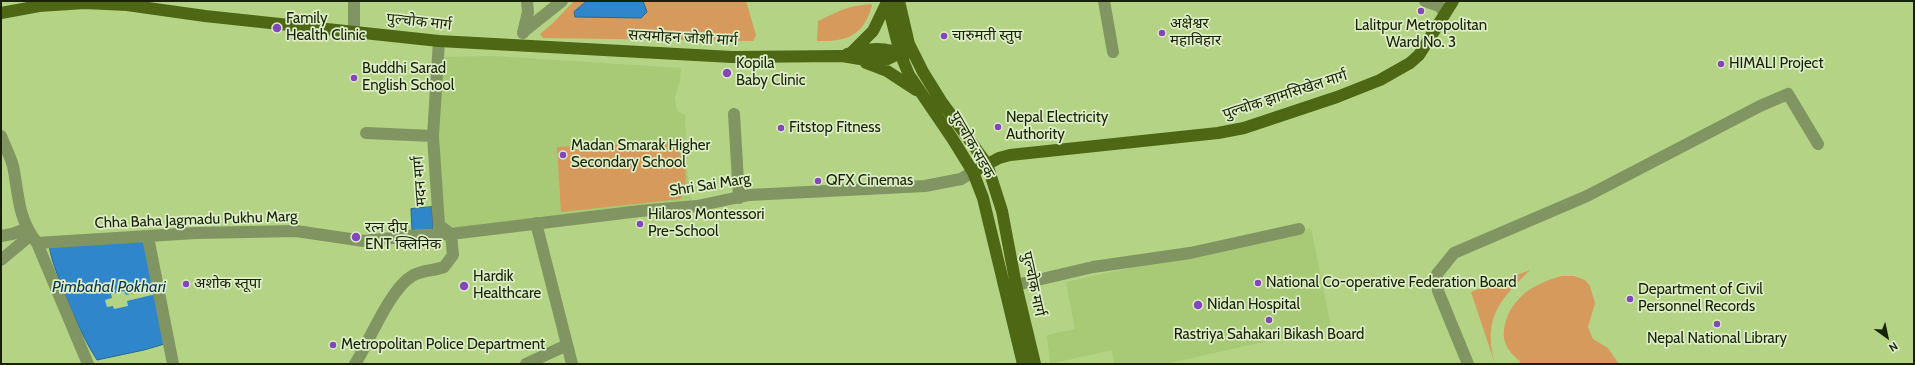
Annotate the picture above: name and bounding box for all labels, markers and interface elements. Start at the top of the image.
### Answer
marker: Lalitpur Metropolitan Ward No. 3 [1416,6,1426,16]
place label: Family Health Clinic [286,10,366,45]
street label: पुल्चोक मार्ग [385,10,453,34]
place label: अक्षेश्वर महाविहार [1170,15,1221,50]
place label: Lalitpur Metropolitan Ward No. 3 [1355,17,1487,52]
marker: Family Health Clinic [271,22,283,34]
street label: सत्यमोहन जोशी मार्ग [628,26,738,50]
place label: चारुमती स्तुप [952,27,1022,45]
marker: अक्षेश्वर महाविहार [1157,28,1167,38]
marker: चारुमती स्तुप [939,31,949,41]
place label: Kopila Baby Clinic [736,55,806,90]
place label: HIMALI Project [1729,55,1823,73]
marker: HIMALI Project [1716,59,1726,69]
place label: Buddhi Sarad English School [362,60,454,95]
street label: पुल्चोक झामसिखेल मार्ग [1221,66,1349,124]
marker: Kopila Baby Clinic [721,67,733,79]
marker: Buddhi Sarad English School [349,73,359,83]
street label: पुल्चोक सडक [946,108,998,182]
place label: Nepal Electricity Authority [1006,109,1108,144]
place label: Fitstop Fitness [789,119,881,137]
marker: Nepal Electricity Authority [993,122,1003,132]
marker: Fitstop Fitness [776,123,786,133]
place label: Madan Smarak Higher Secondary School [571,137,710,172]
marker: Madan Smarak Higher Secondary School [558,150,568,160]
street label: मदन मार्ग [409,155,431,207]
street label: Shri Sai Marg [668,170,752,200]
place label: QFX Cinemas [826,172,913,190]
marker: QFX Cinemas [813,176,823,186]
place label: Hilaros Montessori Pre-School [648,206,765,241]
street label: Chha Baha Jagmadu Pukhu Marg [94,207,298,233]
place label: रत्न दीप ENT क्लिनिक [365,219,441,254]
marker: Hilaros Montessori Pre-School [635,219,645,229]
marker: रत्न दीप ENT क्लिनिक [350,231,362,243]
street label: पुल्चोक मार्ग [1017,250,1049,318]
place label: Hardik Healthcare [473,268,541,303]
place label: National Co-operative Federation Board [1266,274,1517,292]
place label: अशोक स्तूपा [194,275,261,293]
water label: Pimbahal Pokhari [52,277,166,297]
marker: National Co-operative Federation Board [1253,278,1263,288]
marker: अशोक स्तूपा [181,279,191,289]
marker: Hardik Healthcare [458,280,470,292]
place label: Department of Civil Personnel Records [1638,281,1763,316]
marker: Department of Civil Personnel Records [1625,294,1635,304]
place label: Nidan Hospital [1207,296,1300,314]
marker: Nidan Hospital [1192,299,1204,311]
marker: Rastriya Sahakari Bikash Board [1264,315,1274,325]
north arrow [1867,317,1907,357]
marker: Nepal National Library [1712,319,1722,329]
place label: Rastriya Sahakari Bikash Board [1174,326,1364,344]
place label: Nepal National Library [1647,330,1787,348]
place label: Metropolitan Police Department [341,336,545,354]
text: N [1886,339,1901,355]
marker: Metropolitan Police Department [328,340,338,350]

